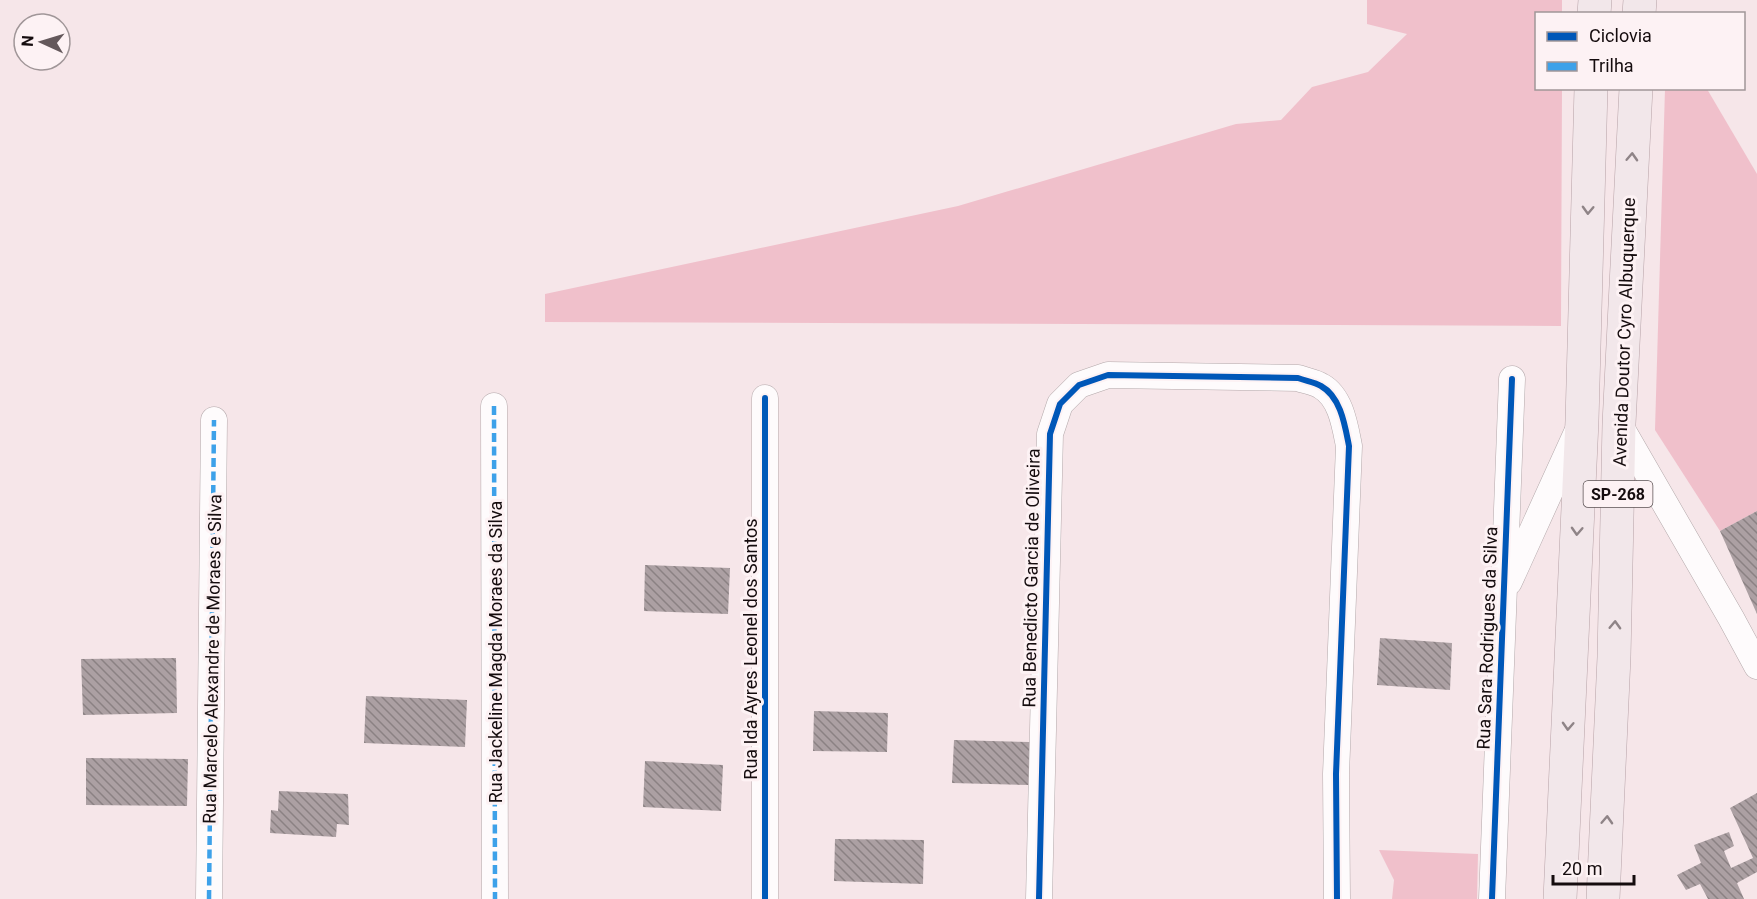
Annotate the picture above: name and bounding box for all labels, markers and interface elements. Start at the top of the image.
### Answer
north arrow [12,12,72,72]
legend [1535,12,1745,90]
text: Ciclovia [1589,25,1652,46]
text: N [18,35,37,47]
text: Trilha [1589,55,1634,76]
one-way arrow [1625,153,1638,162]
street label: Avenida Doutor Cyro Albuquerque [1609,197,1639,467]
one-way arrow [1582,205,1595,214]
street label: Rua Benedicto Garcia de Oliveira [1018,448,1044,708]
road number: SP-268 [1584,481,1652,507]
street label: Rua Marcelo Alexandre de Moraes e Silva [199,494,225,824]
street label: Rua Jackeline Magda Moraes da Silva [485,501,506,803]
street label: Rua Ida Ayres Leonel dos Santos [740,518,761,780]
street label: Rua Sara Rodrigues da Silva [1473,526,1501,750]
one-way arrow [1571,526,1584,535]
one-way arrow [1608,620,1621,629]
one-way arrow [1562,721,1575,730]
one-way arrow [1600,815,1613,824]
scale bar [1553,848,1634,886]
text: 20 m [1562,858,1602,879]

